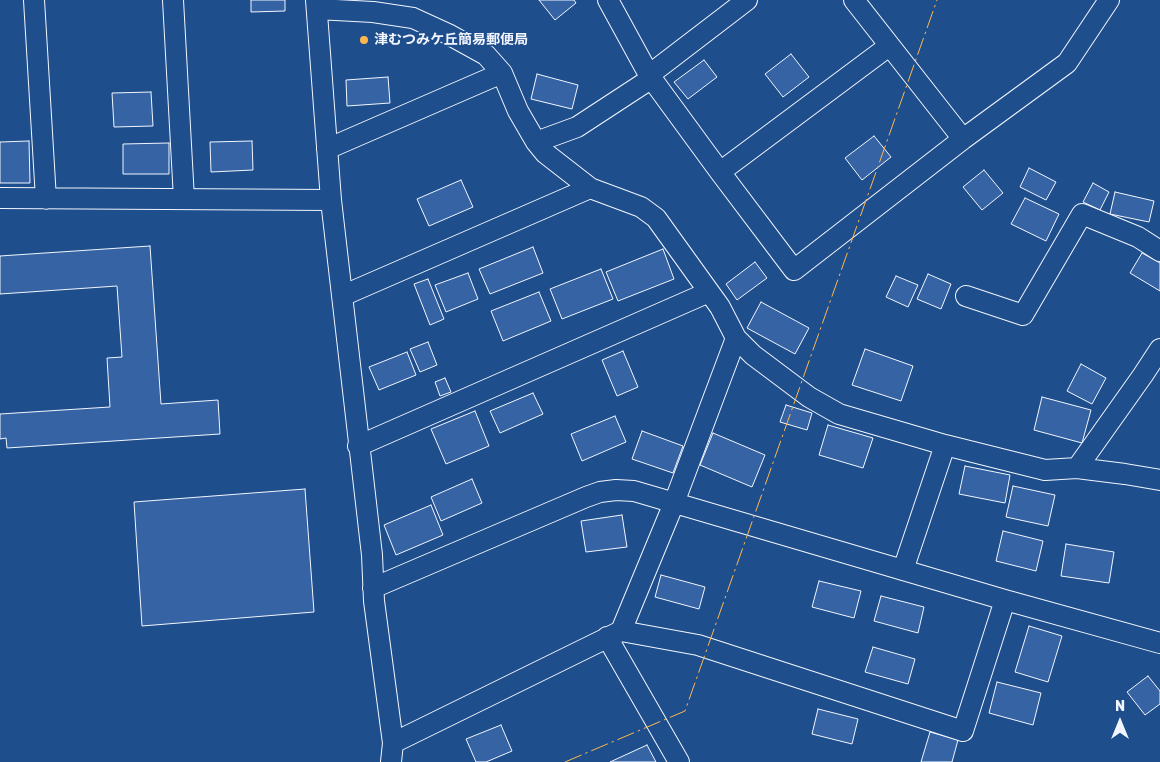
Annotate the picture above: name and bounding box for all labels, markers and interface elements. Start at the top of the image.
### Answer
place label: 津むつみケ丘簡易郵便局 [374,32,528,48]
marker: 津むつみケ丘簡易郵便局 [358,34,370,46]
north arrow [1095,697,1145,747]
text: N [1115,698,1125,715]

